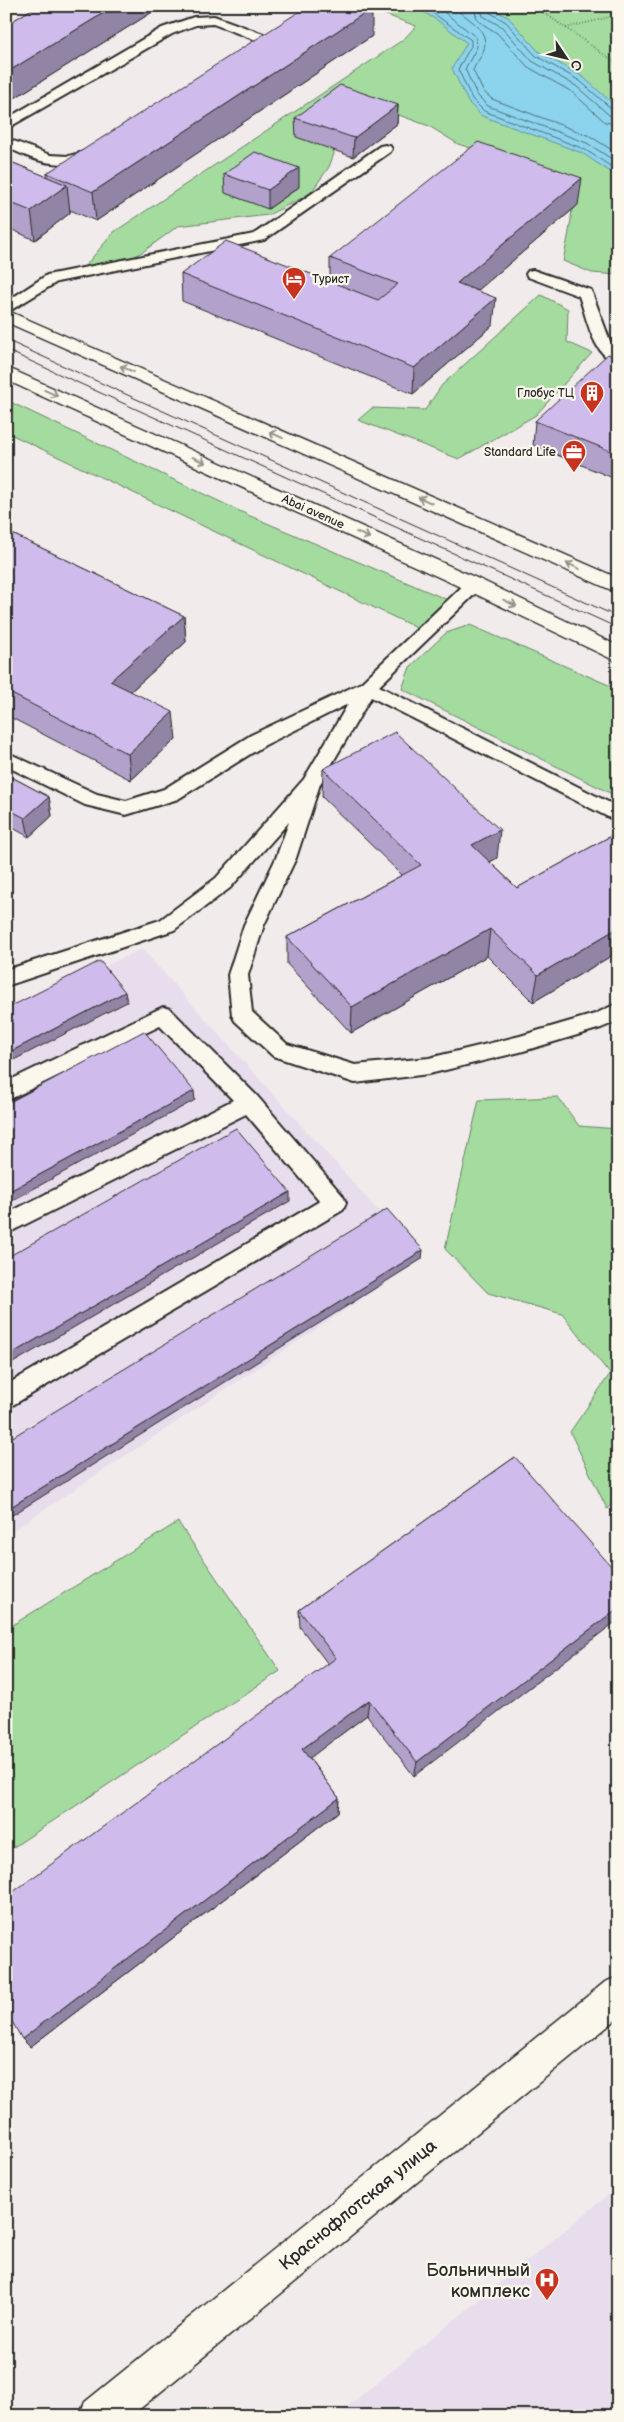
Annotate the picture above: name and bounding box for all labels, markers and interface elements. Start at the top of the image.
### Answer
north arrow [542,32,592,82]
text: С [566,56,586,74]
hotel icon: Турист [281,266,307,300]
place label: Турист [312,272,350,287]
one-way arrow [120,363,135,373]
building icon: Глобус ТЦ [579,380,605,414]
place label: Глобус ТЦ [517,386,575,401]
one-way arrow [43,389,58,399]
one-way arrow [269,429,284,439]
office icon: Standard Life [561,439,587,473]
place label: Standard Life [484,445,556,460]
one-way arrow [191,456,206,466]
street label: Abai avenue [279,492,347,532]
one-way arrow [418,495,433,505]
one-way arrow [355,530,370,540]
one-way arrow [566,561,581,571]
one-way arrow [502,598,517,608]
street label: Краснофлотская улица [275,2135,441,2275]
place label: Больничный комплекс [426,2260,530,2302]
hospital icon: Больничный комплекс [534,2267,560,2301]

